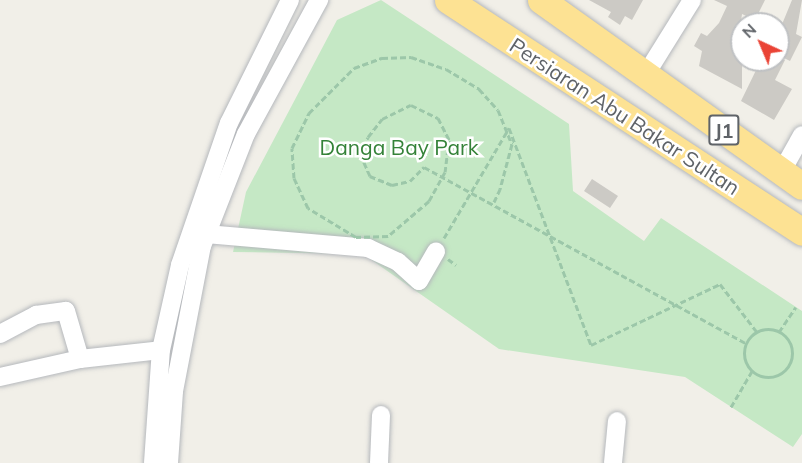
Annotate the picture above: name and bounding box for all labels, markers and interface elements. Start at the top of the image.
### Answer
north arrow [730,12,790,72]
text: N [738,19,760,42]
street label: Persiaran Abu Bakar Sultan [505,32,745,200]
road number: J1 [708,113,740,147]
park label: Danga Bay Park [320,134,478,160]

